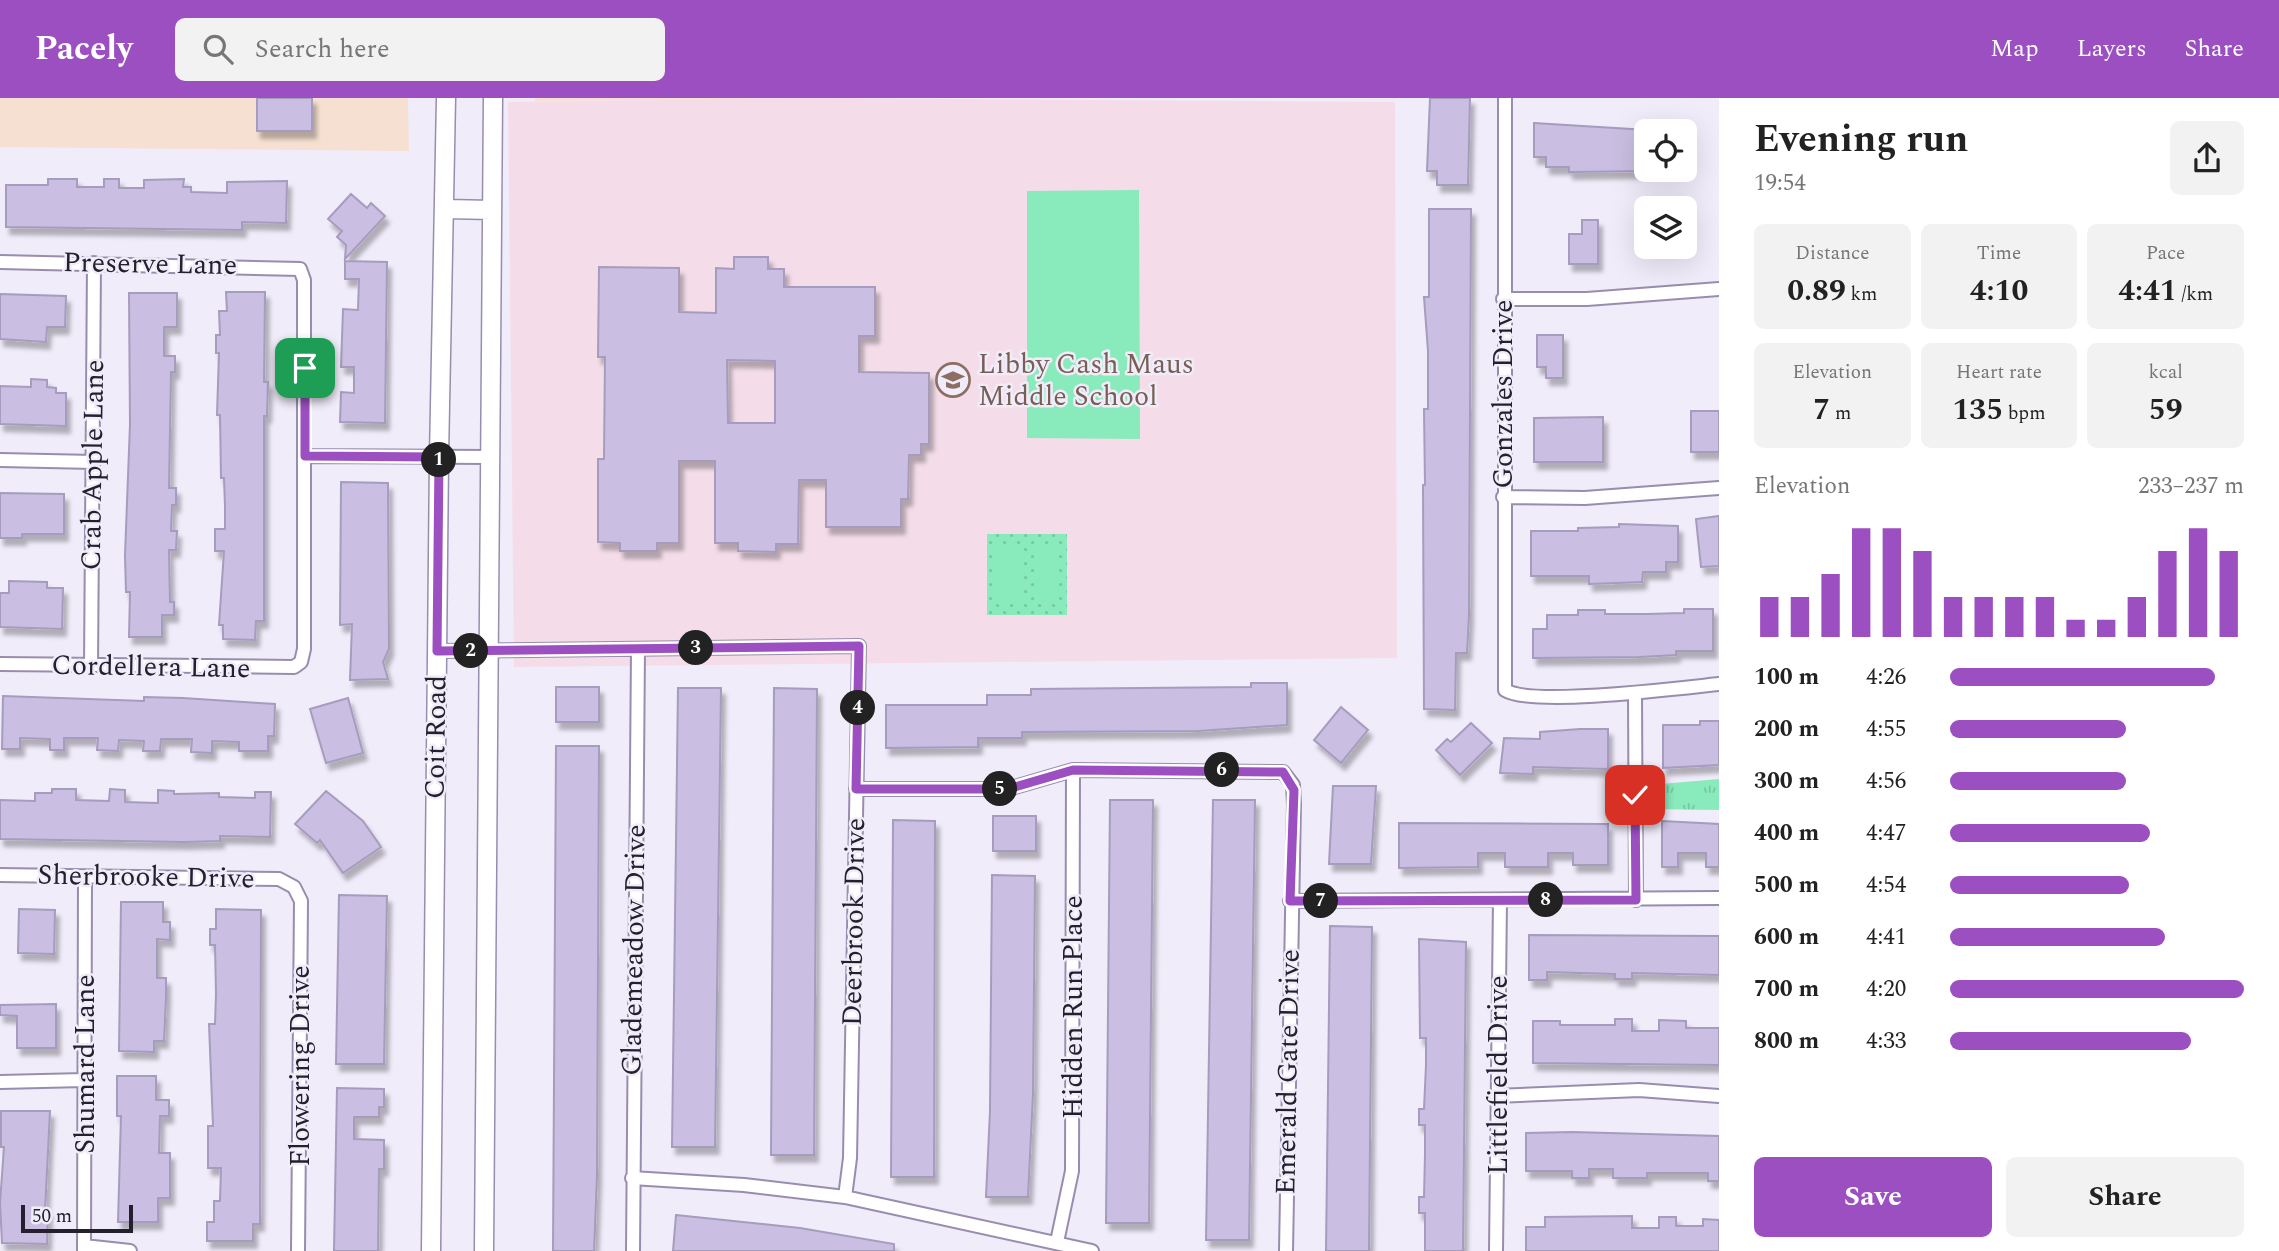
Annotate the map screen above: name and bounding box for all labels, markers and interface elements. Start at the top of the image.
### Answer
search box [175,18,665,81]
text: Pacely [35,24,133,74]
text: Search here [255,29,390,69]
icon: search [199,30,237,68]
text: Map [1990,31,2039,67]
text: Layers [2077,31,2147,67]
text: Share [2185,31,2244,67]
text: Evening run [1754,111,1968,169]
map controls [1634,119,1697,259]
button: locate [1634,119,1697,182]
button: share [2170,121,2244,195]
text: 19:54 [1754,166,1806,201]
button: layers [1634,196,1697,259]
text: Distance [1795,239,1869,268]
text: Time [1977,239,2021,268]
text: Pace [2146,239,2185,268]
street label: Preserve Lane [63,241,237,287]
text: 0.89 [1787,268,1846,314]
text: 4:10 [1970,268,2028,314]
text: 4:41 [2118,268,2177,314]
text: km [1846,280,1877,309]
text: /km [2177,280,2213,309]
street label: Gonzales Drive [1482,299,1525,489]
pin [275,338,335,398]
place label: Libby Cash Maus Middle School [978,343,1194,418]
icon: arrive [286,349,324,387]
text: Elevation [1793,358,1872,387]
text: Heart rate [1956,358,2042,387]
text: kcal [2149,358,2183,387]
street label: Crab Apple Lane [70,359,116,571]
school or university icon: Libby Cash Maus Middle School [934,361,972,399]
text: 7 [1813,387,1830,433]
text: 135 [1952,387,2003,433]
text: 59 [2149,387,2183,433]
text: m [1830,399,1851,428]
text: bpm [2003,399,2046,428]
pin: 1 [422,442,457,478]
text: 1 [433,445,444,474]
text: Elevation [1754,469,1850,504]
text: 233–237 m [2138,469,2244,504]
pin: 3 [678,630,714,666]
text: 3 [690,633,701,662]
pin: 2 [454,634,489,668]
text: 2 [465,636,476,665]
street label: Cordellera Lane [51,644,251,690]
text: 100 m [1754,660,1819,695]
text: 4:26 [1866,660,1906,695]
street label: Coit Road [413,675,459,799]
pin: 4 [840,690,876,726]
text: 4 [852,693,863,722]
text: 200 m [1754,712,1819,747]
text: 4:55 [1866,712,1906,747]
pin: 6 [1204,752,1240,788]
text: 6 [1216,755,1227,784]
text: 300 m [1754,764,1819,799]
text: 4:56 [1866,764,1906,799]
pin [1605,765,1665,825]
pin: 5 [982,772,1018,806]
text: 5 [994,774,1005,803]
icon: check [1616,776,1654,814]
text: 400 m [1754,816,1819,851]
text: 4:47 [1866,816,1906,851]
street label: Deerbrook Drive [831,817,877,1027]
street label: Glademeadow Drive [610,824,658,1076]
street label: Sherbrooke Drive [37,854,255,900]
text: 500 m [1754,868,1819,903]
text: 4:54 [1866,868,1906,903]
pin: 8 [1528,882,1564,918]
pin: 7 [1304,884,1338,918]
text: 8 [1540,885,1551,914]
text: 7 [1315,886,1326,915]
street label: Hidden Run Place [1052,895,1095,1119]
text: 600 m [1754,920,1819,955]
text: 4:41 [1866,920,1906,955]
street label: Emerald Gate Drive [1264,949,1312,1195]
street label: Flowering Drive [279,965,322,1167]
text: 700 m [1754,972,1819,1007]
text: 4:20 [1866,972,1906,1007]
street label: Shumard Lane [64,974,107,1154]
street label: Littlefield Drive [1477,975,1520,1175]
text: 800 m [1754,1024,1819,1059]
text: 4:33 [1866,1024,1906,1059]
button: Save [1754,1157,1992,1237]
button: Share [2006,1157,2244,1237]
scale bar [21,1202,133,1234]
text: 50 m [32,1202,72,1231]

